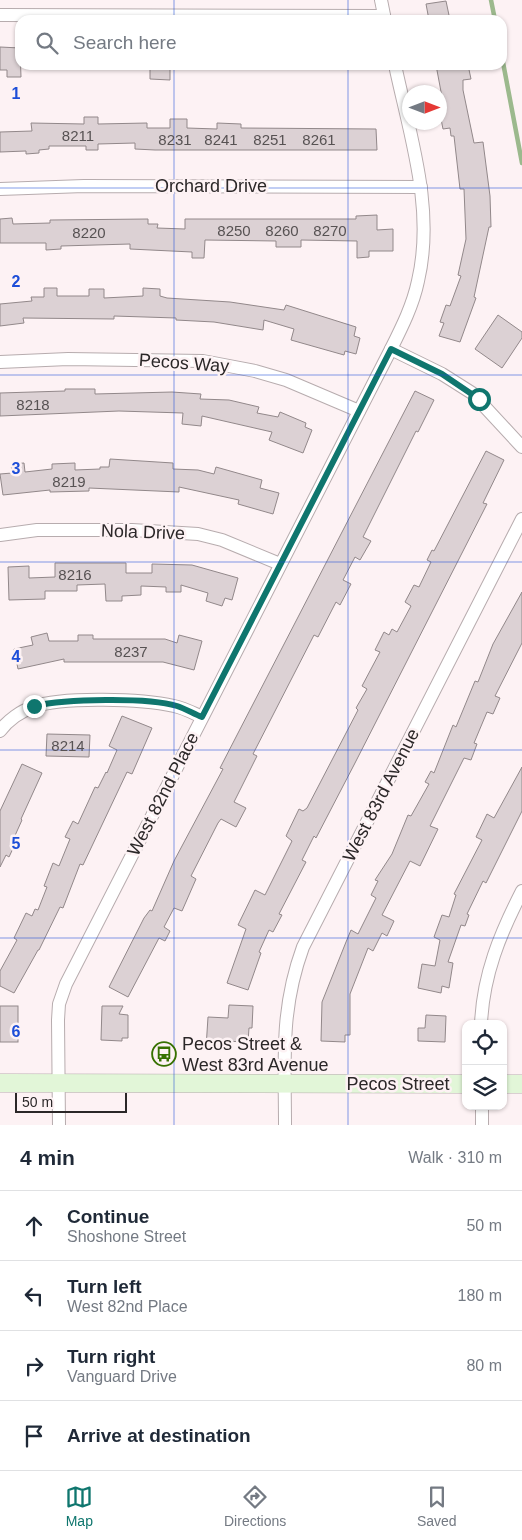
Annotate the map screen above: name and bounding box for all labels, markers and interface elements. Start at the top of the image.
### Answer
search box [15,15,507,70]
icon: search [33,29,61,57]
text: Search here [73,32,177,53]
text: 1 [12,85,21,102]
north arrow [402,85,447,130]
house number: 8211 [62,127,94,144]
house number: 8231 [158,131,192,148]
house number: 8241 [204,131,238,148]
house number: 8251 [253,131,287,148]
house number: 8261 [302,131,336,148]
street label: Orchard Drive [155,176,267,196]
house number: 8250 [217,222,251,239]
house number: 8260 [265,222,299,239]
house number: 8270 [313,222,347,239]
house number: 8220 [72,224,106,241]
text: 2 [12,273,21,290]
street label: Pecos Way [138,350,230,376]
route start [468,388,491,411]
house number: 8218 [16,396,50,413]
text: 3 [12,460,21,477]
house number: 8219 [52,473,86,490]
street label: Nola Drive [101,521,185,543]
house number: 8216 [58,566,92,583]
house number: 8237 [114,643,148,660]
text: 4 [12,648,21,665]
route end [23,695,46,718]
street label: West 83rd Avenue [339,725,423,865]
street label: West 82nd Place [123,729,203,859]
house number: 8214 [51,737,85,754]
text: 5 [12,835,21,852]
map controls [462,1020,507,1110]
button: locate [462,1020,507,1065]
text: 6 [12,1023,21,1040]
place label: Pecos Street & West 83rd Avenue [182,1034,328,1075]
bus stop icon: Pecos Street & West 83rd Avenue [151,1041,177,1067]
button: layers [462,1065,507,1110]
street label: Pecos Street [346,1074,450,1094]
scale bar [15,1090,128,1113]
text: 50 m [22,1094,53,1110]
text: 4 min [20,1146,75,1169]
text: Walk · 310 m [408,1149,502,1166]
text: Continue [67,1206,149,1227]
icon: ahead [20,1212,48,1240]
text: 50 m [466,1217,502,1234]
text: Shoshone Street [67,1228,186,1245]
text: Turn left [67,1276,142,1297]
icon: left [20,1282,48,1310]
text: 180 m [458,1287,502,1304]
text: West 82nd Place [67,1298,188,1315]
text: Turn right [67,1346,155,1367]
icon: right [20,1352,48,1380]
text: 80 m [466,1357,502,1374]
text: Vanguard Drive [67,1368,177,1385]
icon: arrive [20,1422,48,1450]
text: Arrive at destination [67,1425,251,1446]
tab: Map [65,1483,93,1529]
tab: Directions [224,1483,286,1529]
tab: Saved [417,1483,457,1529]

